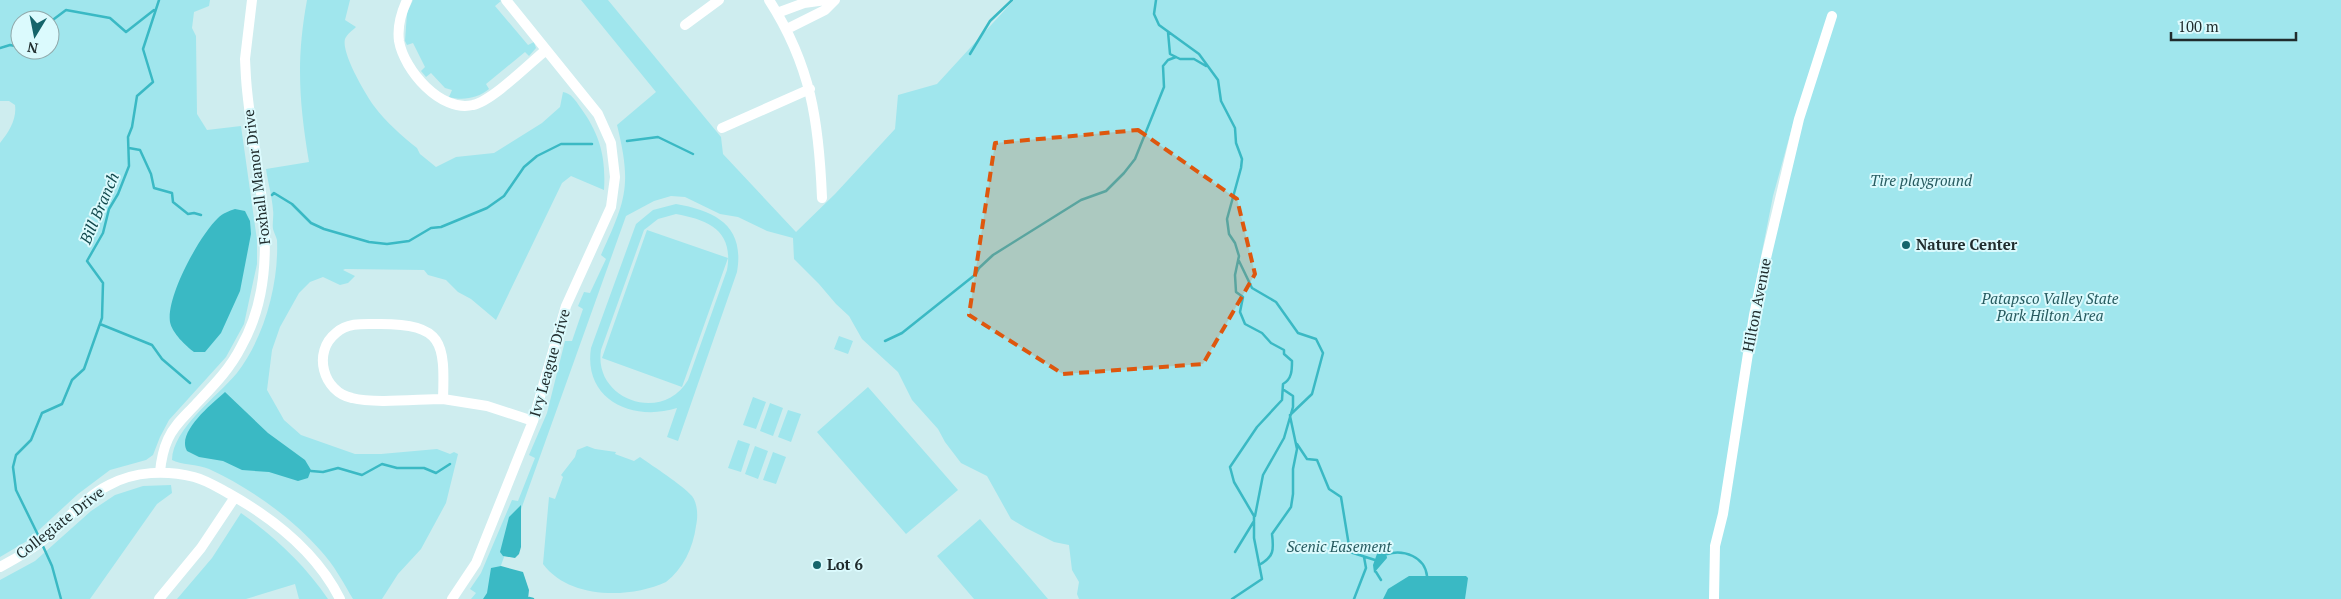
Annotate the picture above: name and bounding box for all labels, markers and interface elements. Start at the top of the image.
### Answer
north arrow [10,10,60,60]
scale bar [2171,10,2296,42]
text: 100 m [2178,16,2219,36]
text: N [25,38,40,59]
street label: Foxhall Manor Drive [238,108,274,246]
water label: Bill Branch [74,169,124,248]
park label: Tire playground [1870,170,1973,190]
place label: Nature Center [1916,234,2018,254]
marker: Nature Center [1900,239,1912,251]
street label: Hilton Avenue [1737,256,1775,353]
park label: Patapsco Valley State Park Hilton Area [1980,288,2119,325]
street label: Ivy League Drive [524,306,574,419]
street label: Collegiate Drive [11,481,108,563]
park label: Scenic Easement [1286,536,1393,556]
place label: Lot 6 [827,554,864,574]
marker: Lot 6 [811,559,823,571]

